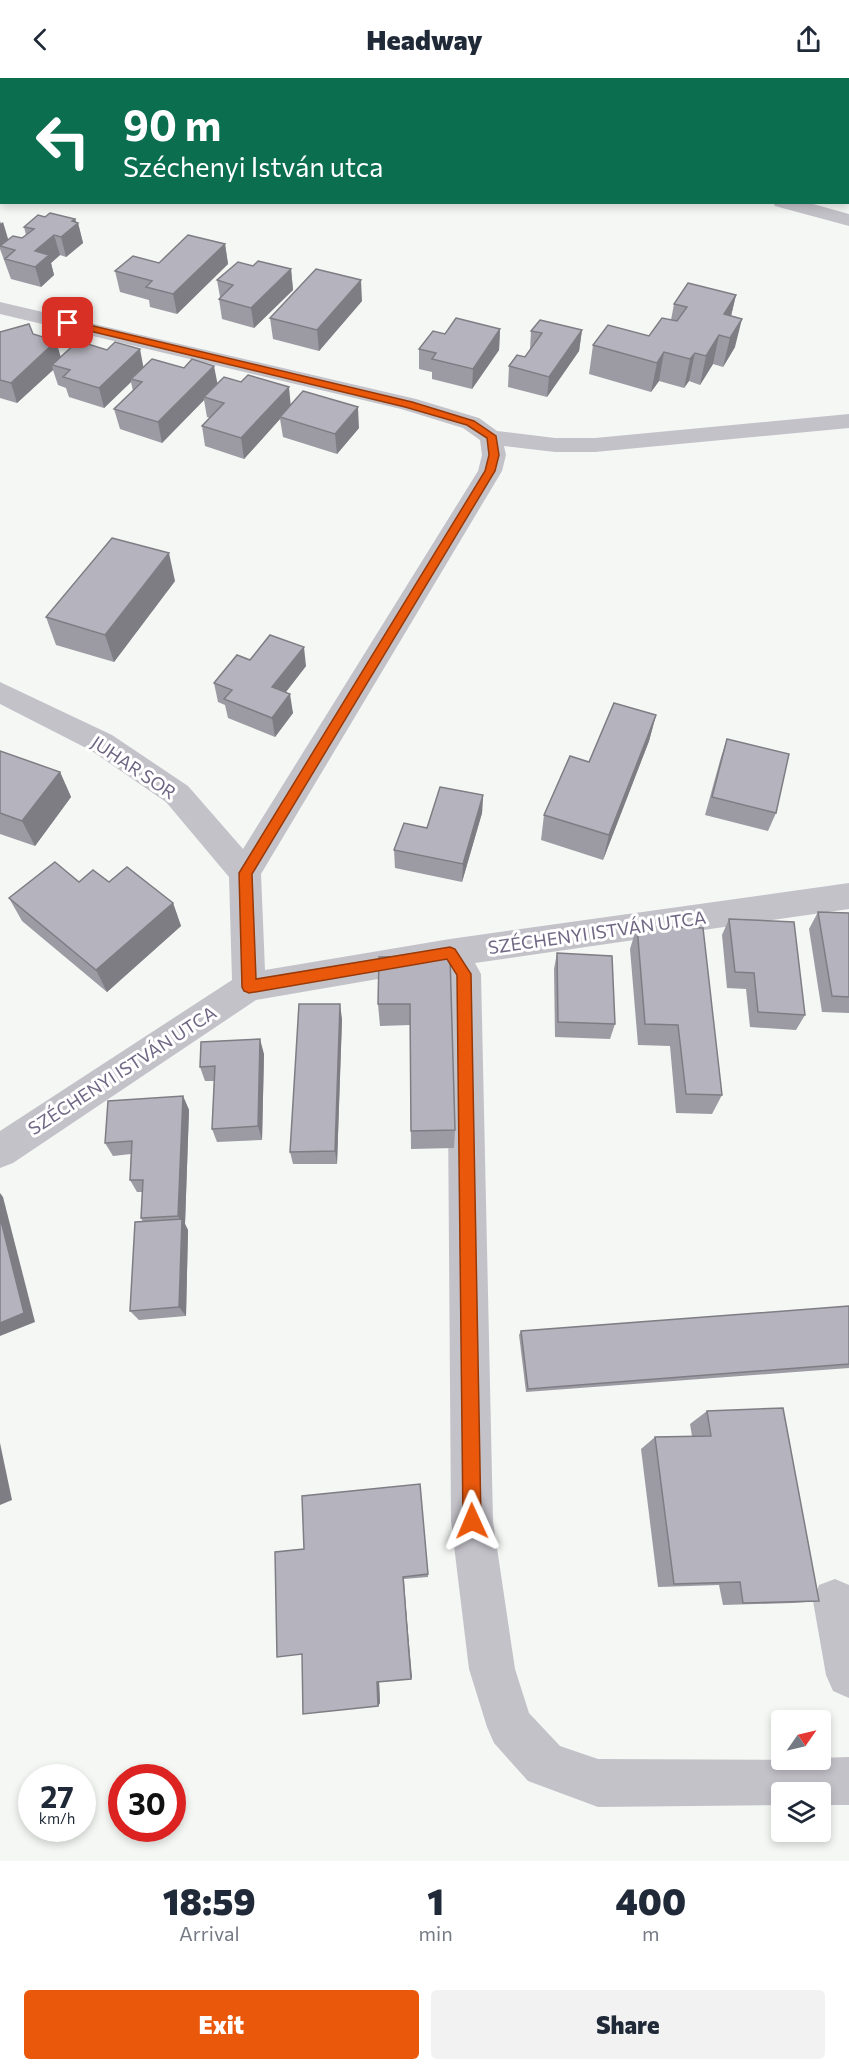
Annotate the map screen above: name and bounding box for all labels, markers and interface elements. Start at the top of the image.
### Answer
icon: back [24,23,57,56]
text: Headway [366,23,483,56]
icon: share [792,23,825,56]
text: 90 m [123,98,222,150]
icon: left [24,102,102,180]
text: Széchenyi István utca [123,150,383,183]
pin [42,297,93,348]
icon: arrive [51,306,84,339]
street label: JUHAR SOR [88,731,180,803]
street label: SZÉCHENYI ISTVÁN UTCA [487,906,707,958]
street label: SZÉCHENYI ISTVÁN UTCA [24,1001,220,1139]
position arrow [440,1489,504,1553]
north arrow [771,1710,831,1770]
map controls [771,1710,831,1842]
speed limit sign: 30 [108,1764,186,1842]
text: 27 [40,1777,74,1814]
button: layers [771,1782,831,1842]
text: km/h [39,1809,75,1827]
text: 18:59 [163,1878,256,1922]
text: 1 [427,1878,444,1922]
text: 400 [615,1878,686,1922]
text: Arrival [179,1921,240,1945]
text: min [419,1921,453,1945]
text: m [642,1921,660,1945]
button: Exit [24,1990,419,2059]
button: Share [431,1990,825,2059]

